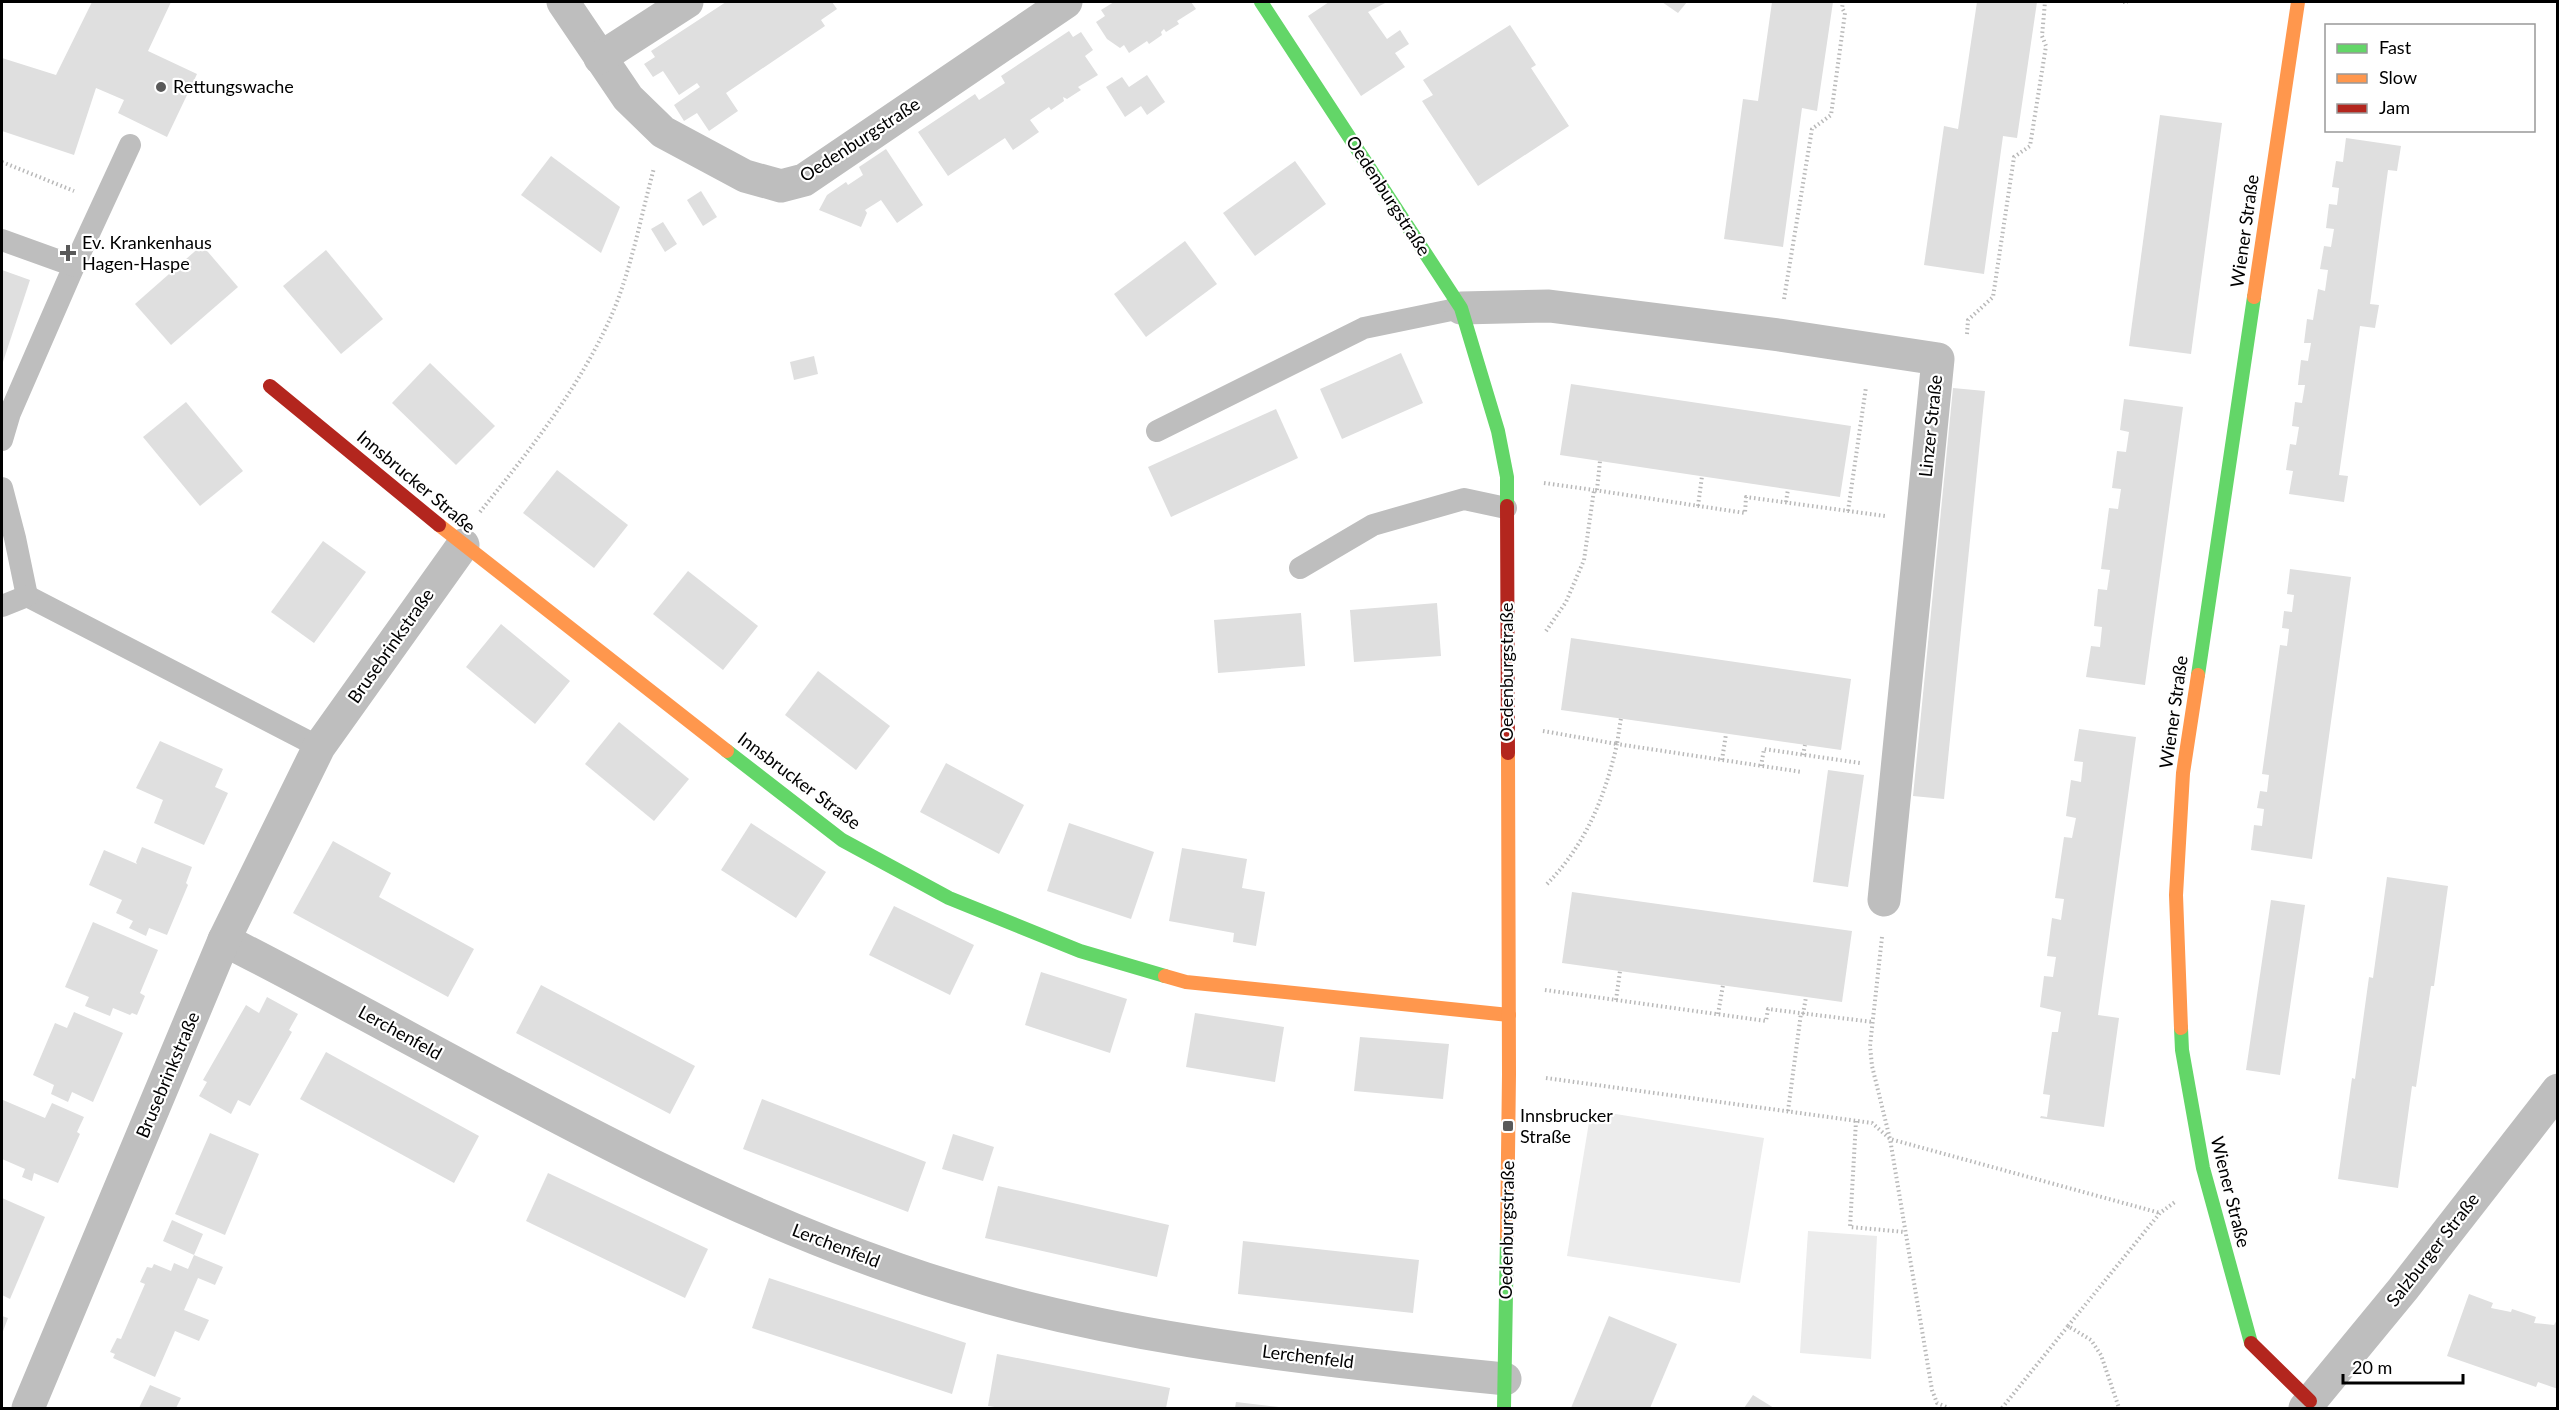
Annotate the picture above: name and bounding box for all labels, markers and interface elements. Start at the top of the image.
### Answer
legend [2325,24,2535,132]
text: Fast [2379,36,2412,58]
text: Slow [2379,66,2417,88]
place label: Rettungswache [173,75,294,97]
marker: Rettungswache [154,80,168,94]
street label: Oedenburgstraße [795,92,924,186]
text: Jam [2379,96,2410,118]
street label: Oedenburgstraße [1342,131,1436,260]
street label: Wiener Straße [2225,173,2263,289]
place label: Ev. Krankenhaus Hagen-Haspe [82,231,212,274]
marker: Ev. Krankenhaus Hagen-Haspe [59,244,77,262]
street label: Linzer Straße [1914,374,1946,478]
street label: Innsbrucker Straße [353,425,480,537]
street label: Brusebrinkstraße [342,584,438,707]
street label: Oedenburgstraße [1495,603,1517,741]
street label: Wiener Straße [2154,654,2192,770]
street label: Innsbrucker Straße [734,727,865,834]
street label: Lerchenfeld [355,1000,446,1064]
street label: Brusebrinkstraße [131,1008,204,1141]
place label: Innsbrucker Straße [1520,1104,1613,1147]
marker: Innsbrucker Straße [1501,1119,1515,1133]
street label: Wiener Straße [2207,1134,2255,1250]
street label: Oedenburgstraße [1494,1160,1518,1300]
street label: Salzburger Straße [2381,1188,2483,1311]
street label: Lerchenfeld [789,1218,883,1272]
street label: Lerchenfeld [1261,1339,1355,1373]
scale bar [2343,1347,2463,1385]
text: 20 m [2352,1356,2392,1378]

